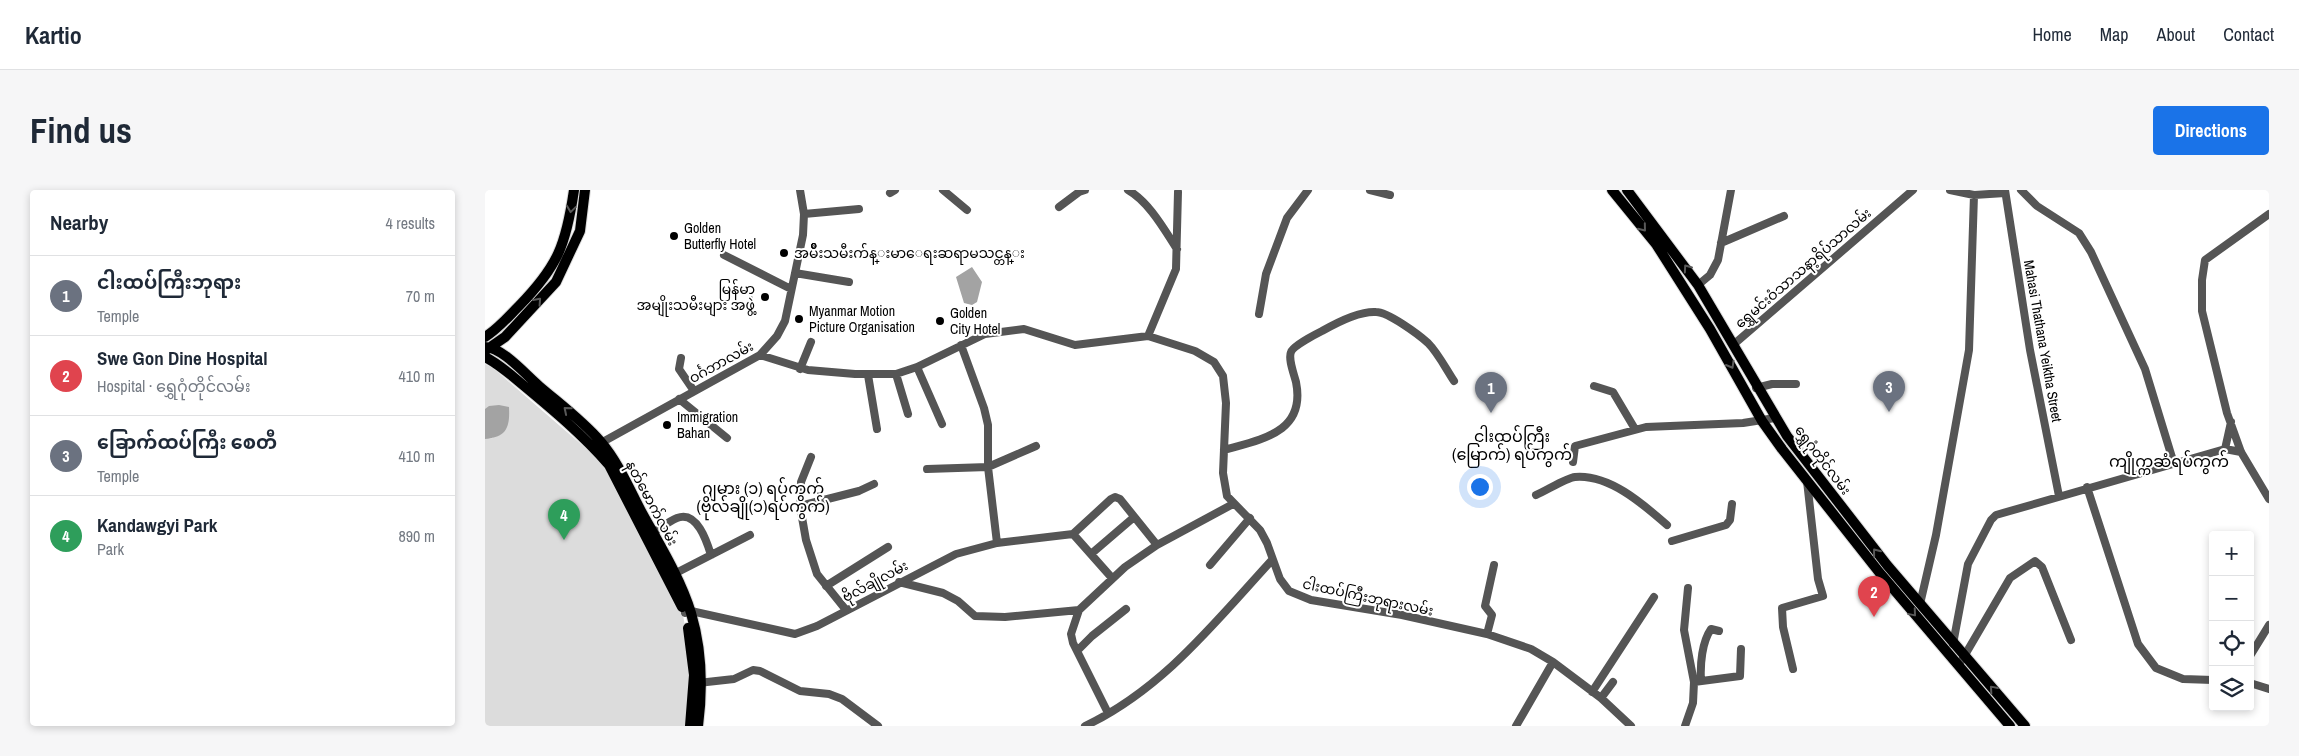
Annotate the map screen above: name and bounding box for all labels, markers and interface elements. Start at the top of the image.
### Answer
text: Kartio [25,19,82,51]
text: Home [2032,22,2072,47]
text: Map [2100,22,2129,47]
text: About [2157,22,2195,47]
text: Contact [2223,22,2274,47]
button: Directions [2153,106,2269,155]
text: Find us [30,107,132,154]
street label: ရွှေမင်းဝံသာသနာ့ရိပ်သာလမ်း [1730,203,1877,334]
one-way arrow [566,206,577,214]
text: Nearby [50,208,108,237]
text: 4 results [385,212,435,234]
place label: Golden Butterfly Hotel [684,219,756,253]
one-way arrow [1637,222,1645,231]
marker: Golden Butterfly Hotel [668,230,680,242]
place label: အမ်ိဳးသမီးက်န္းမာေရးဆရာမသင္တန္း [794,243,1025,265]
marker: အမ်ိဳးသမီးက်န္းမာေရးဆရာမသင္တန္း [778,247,790,259]
street label: Mahasi Thathana Yeiktha Street [2020,259,2066,423]
one-way arrow [1684,264,1693,274]
text: ငါးထပ်ကြီးဘုရား [97,269,241,295]
place label: မြန်မာ့ အမျိုးသမီးများ အဖွဲ့ [637,279,757,317]
text: 1 [62,285,70,307]
text: 70 m [406,285,435,307]
marker: မြန်မာ့ အမျိုးသမီးများ အဖွဲ့ [759,291,771,303]
one-way arrow [532,298,541,307]
place label: Myanmar Motion Picture Organisation [809,302,915,336]
place label: Golden City Hotel [950,304,1000,338]
text: Temple [97,305,139,327]
marker: Myanmar Motion Picture Organisation [793,313,805,325]
marker: Golden City Hotel [934,315,946,327]
street label: ဝင်္ဂဘာလမ်း [685,336,756,387]
text: Swe Gon Dine Hospital [97,345,268,371]
one-way arrow [1724,359,1734,368]
text: 2 [62,365,70,387]
text: 410 m [399,365,435,387]
pin: 3 [1873,371,1905,412]
pin: 1 [1475,372,1507,413]
text: Hospital · ရွှေဂုံတိုင်လမ်း [97,375,250,397]
one-way arrow [564,407,573,416]
place label: Immigration Bahan [677,408,738,442]
marker: Immigration Bahan [661,419,673,431]
street label: ရွှေဂုံတိုင်လမ်း [1789,421,1856,500]
district label: ငါးထပ်ကြီး (မြောက်) ရပ်ကွက် [1452,425,1572,468]
text: ခြောက်ထပ်ကြီး စေတီ [97,429,277,455]
text: 3 [62,445,70,467]
text: 410 m [399,445,435,467]
district label: ကျိုက္ကဆံရပ်ကွက် [2109,450,2229,475]
street label: နတ်မောက်လမ်း [619,457,683,550]
text: Temple [97,465,139,487]
your location [1467,474,1493,500]
district label: ဂျမား (၁) ရပ်ကွက် (ဗိုလ်ချို(၁)ရပ်ကွက်) [696,477,830,521]
pin: 4 [548,499,580,540]
text: Kandawgyi Park [97,512,217,538]
text: 4 [62,525,70,547]
text: 890 m [399,525,435,547]
map controls [2209,531,2254,711]
button: + [2209,531,2254,576]
text: Park [97,538,124,560]
one-way arrow [1874,549,1882,558]
street label: ဗိုလ်ချိုလမ်း [839,555,912,609]
street label: ငါးထပ်ကြီးဘုရားလမ်း [1300,573,1435,623]
pin: 2 [1858,576,1890,617]
button: − [2209,576,2254,621]
one-way arrow [1907,607,1916,616]
button: locate [2209,621,2254,666]
button: layers [2209,666,2254,711]
one-way arrow [1990,685,1999,694]

